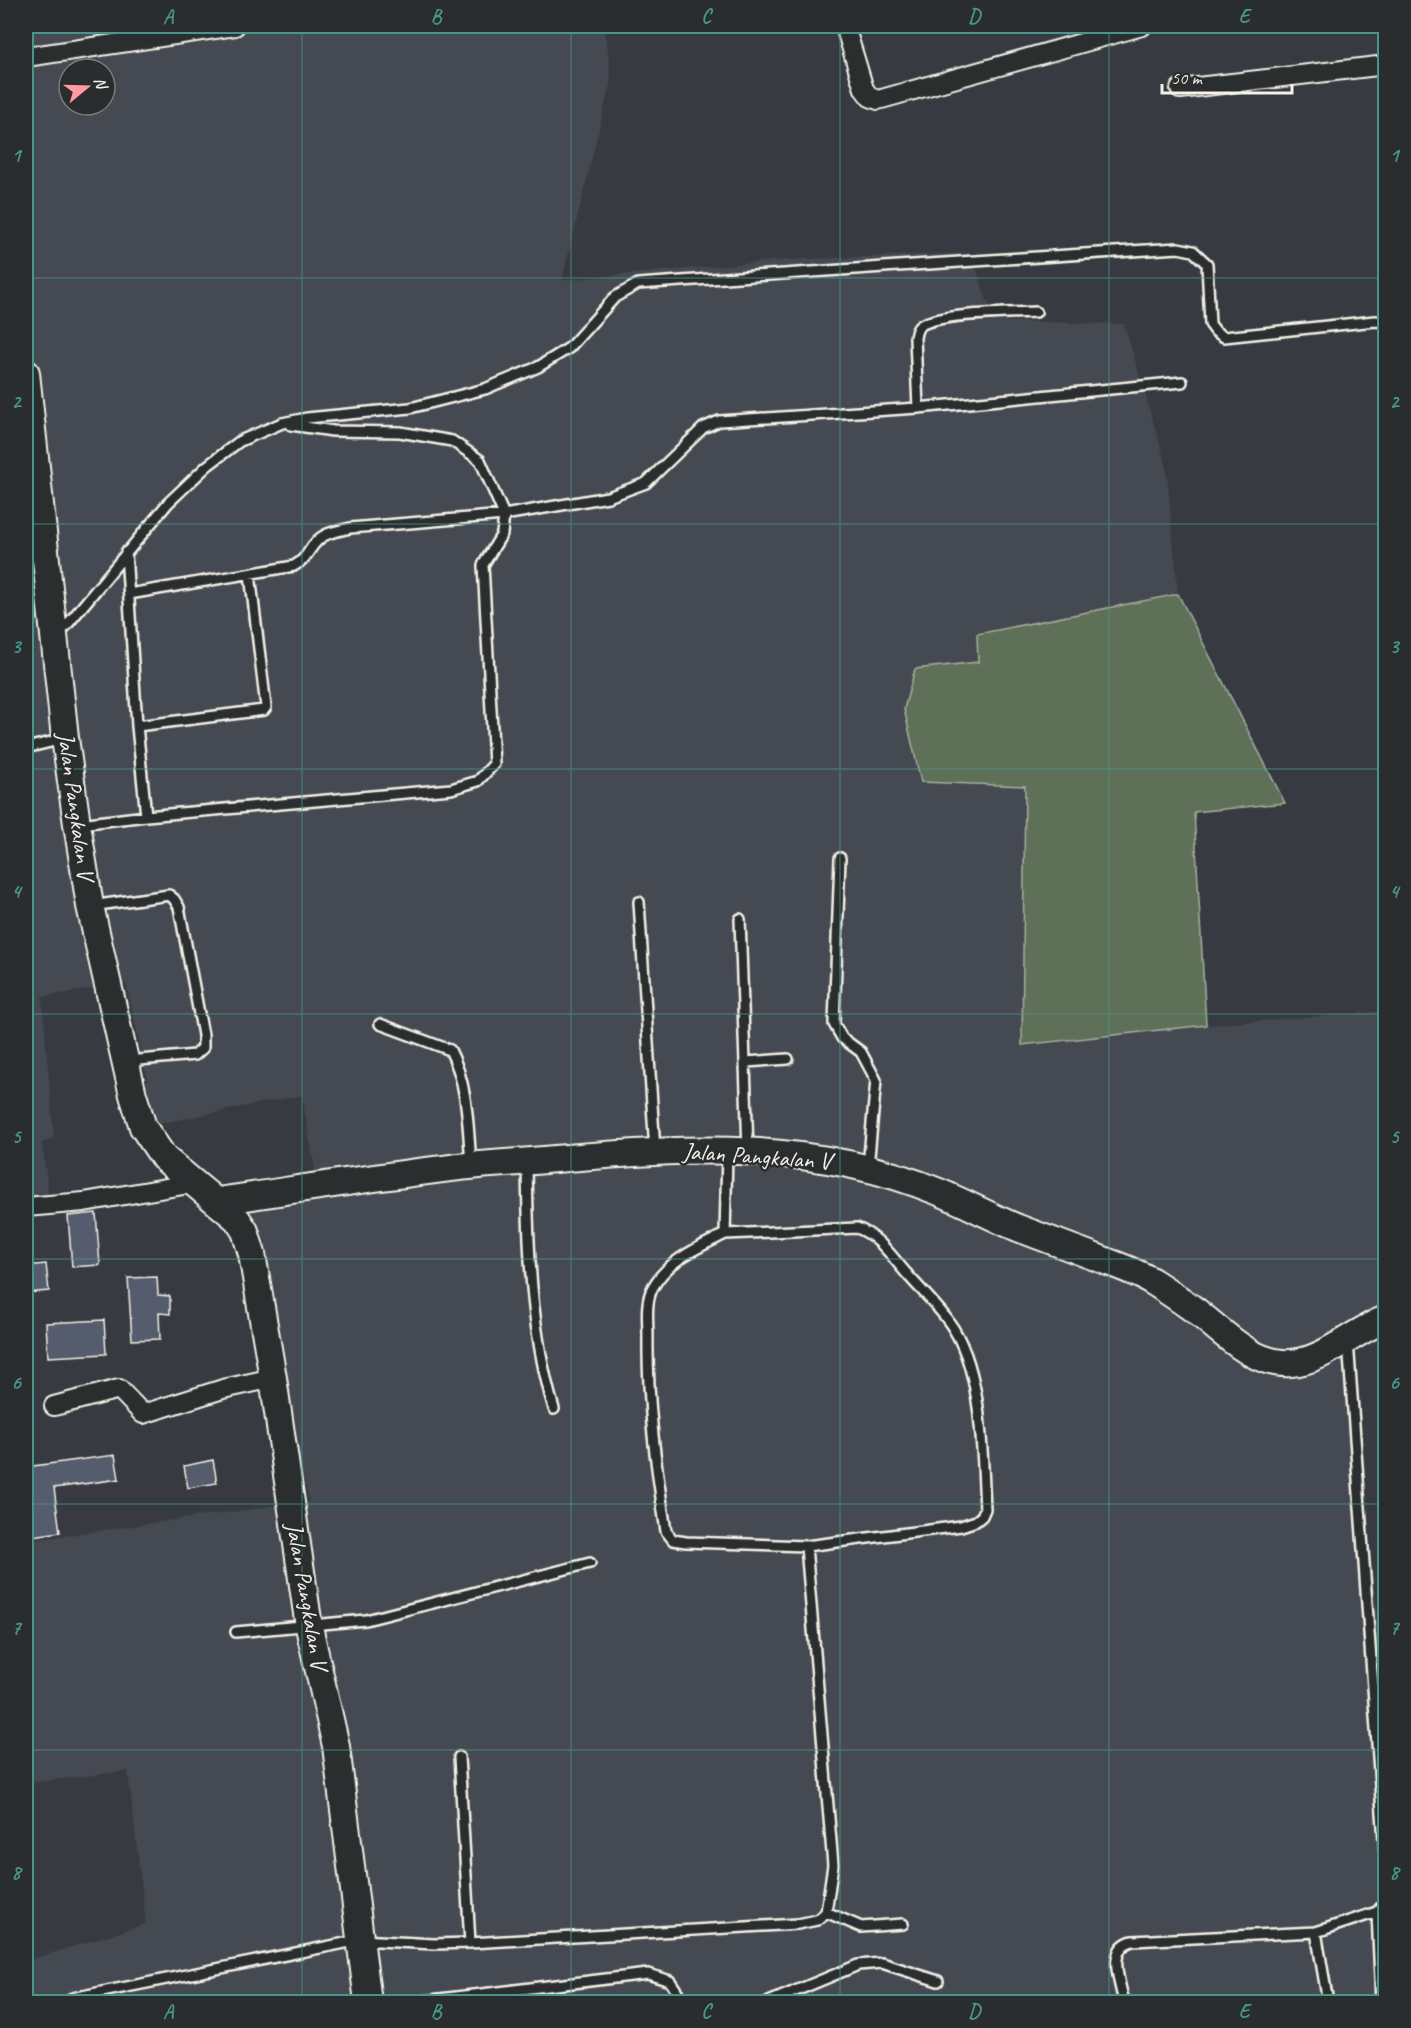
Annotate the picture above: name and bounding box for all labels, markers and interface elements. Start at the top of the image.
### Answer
text: A [163,4,175,29]
text: B [431,4,443,29]
text: C [701,4,713,29]
text: D [968,4,982,29]
text: E [1239,4,1253,29]
north arrow [57,57,117,117]
scale bar [1162,57,1292,95]
text: 50 m [1171,67,1204,89]
text: N [89,75,112,93]
text: 1 [12,143,23,168]
text: 1 [1390,143,1401,168]
text: 2 [12,389,23,414]
text: 2 [1390,389,1401,414]
text: 3 [12,634,23,659]
text: 3 [1390,634,1401,659]
street label: Jalan Pangkalan V [51,729,102,886]
text: 4 [12,879,24,904]
text: 4 [1390,879,1402,904]
text: 5 [12,1124,23,1149]
text: 5 [1390,1124,1401,1149]
street label: Jalan Pangkalan V [681,1136,836,1176]
text: 6 [11,1370,22,1395]
text: 6 [1389,1370,1400,1395]
street label: Jalan Pangkalan V [279,1519,335,1676]
text: 7 [12,1615,23,1640]
text: 7 [1390,1615,1401,1640]
text: 8 [12,1860,24,1885]
text: 8 [1390,1860,1402,1885]
text: A [163,1999,175,2024]
text: B [431,1999,443,2024]
text: C [701,1999,713,2024]
text: D [968,1999,982,2024]
text: E [1239,1999,1253,2024]

